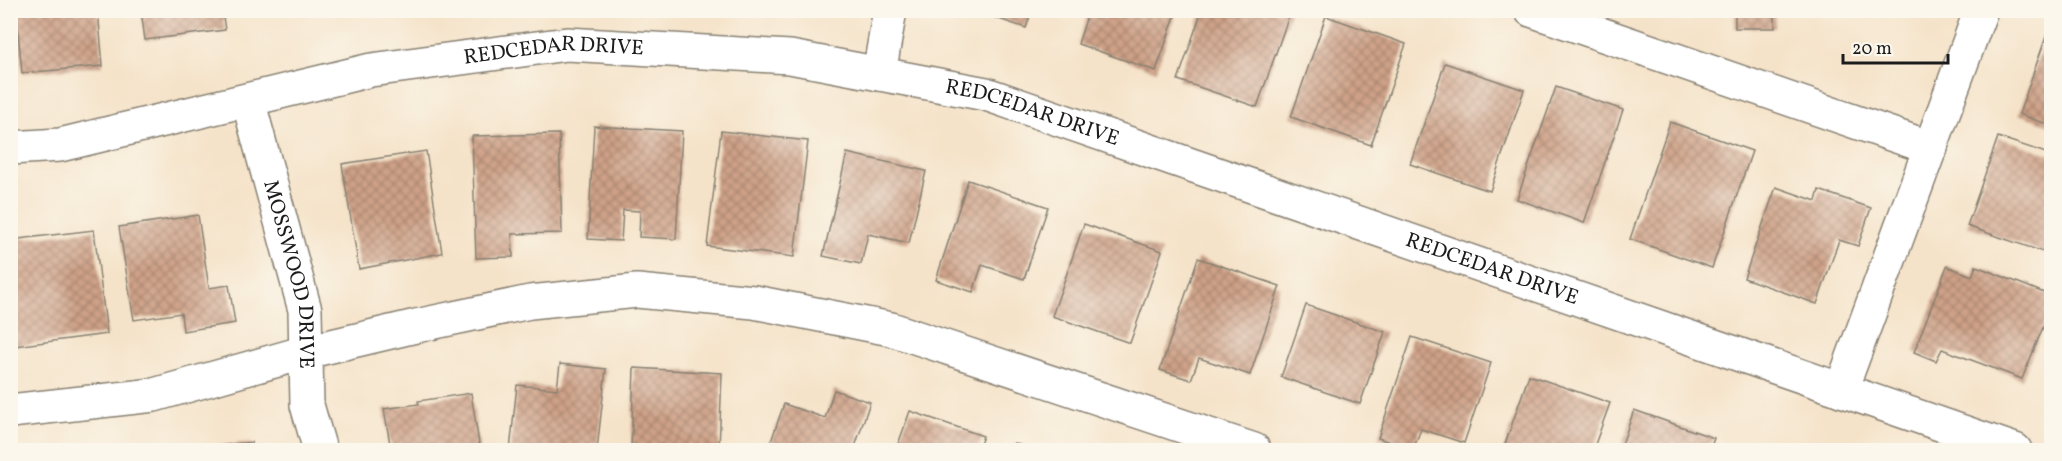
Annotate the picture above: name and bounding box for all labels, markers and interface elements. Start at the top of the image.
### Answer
scale bar [1843,27,1948,65]
street label: REDCEDAR DRIVE [462,29,645,72]
text: 20 m [1852,37,1892,62]
street label: REDCEDAR DRIVE [943,72,1123,153]
street label: MOSSWOOD DRIVE [256,177,321,369]
street label: REDCEDAR DRIVE [1402,226,1582,312]

